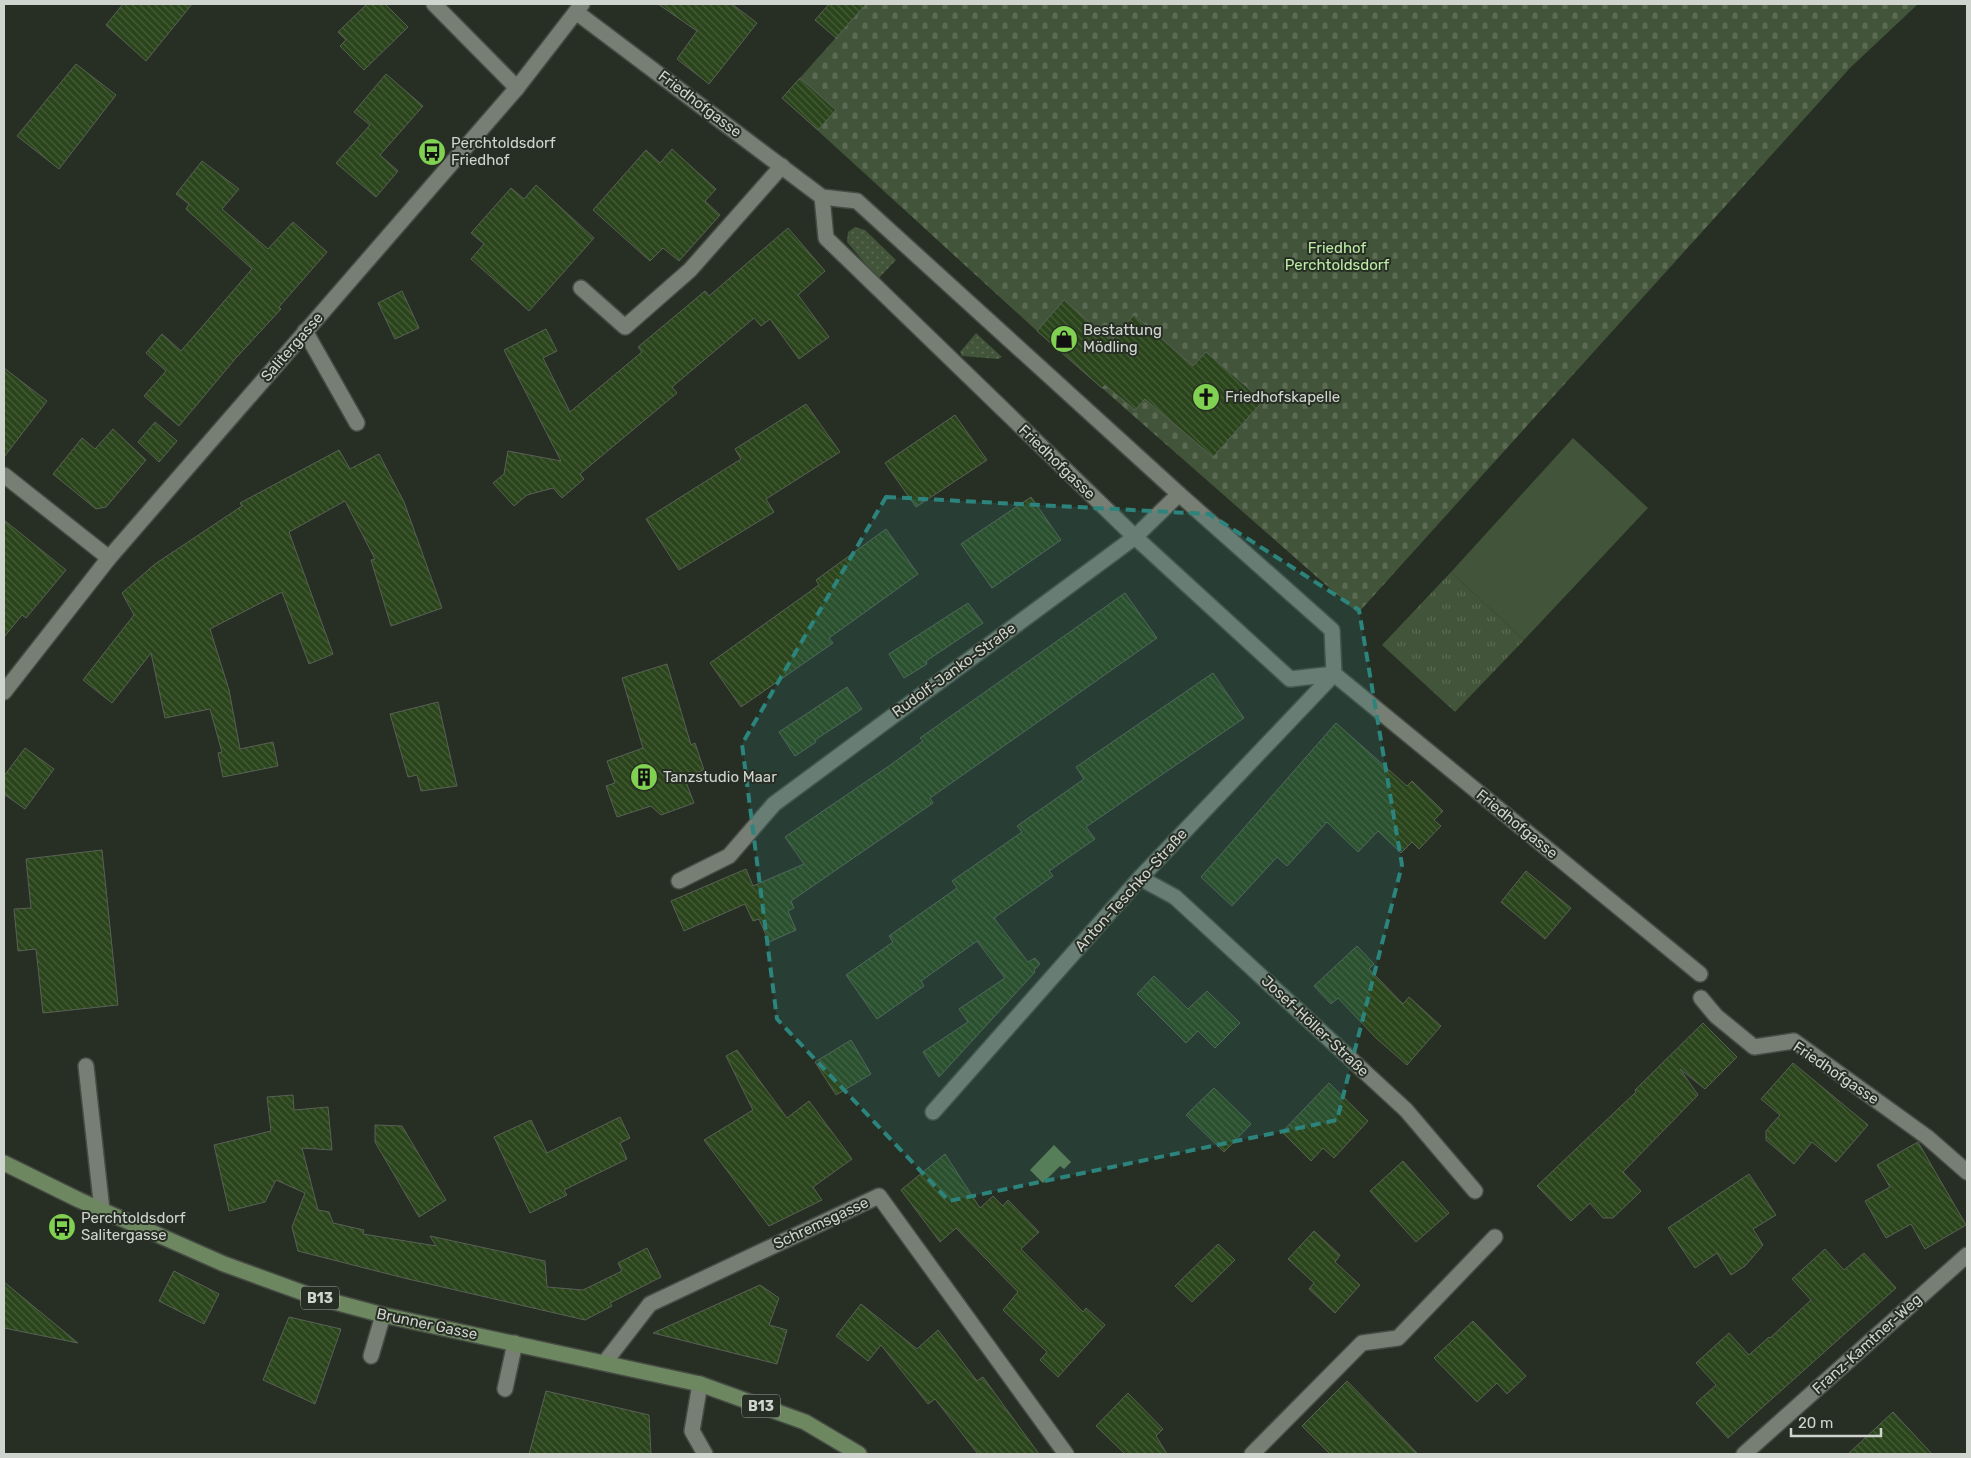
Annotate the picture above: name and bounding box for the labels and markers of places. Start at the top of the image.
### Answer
place label: Perchtoldsdorf Friedhof [451,134,556,169]
bus stop icon: Perchtoldsdorf Friedhof [417,137,447,167]
place label: Bestattung Mödling [1083,321,1162,356]
shop icon: Bestattung Mödling [1049,324,1079,354]
church icon: Friedhofskapelle [1191,382,1221,412]
place label: Friedhofskapelle [1225,388,1340,406]
building icon: Tanzstudio Maar [629,762,659,792]
place label: Tanzstudio Maar [663,768,777,786]
place label: Perchtoldsdorf Salitergasse [81,1209,186,1244]
bus stop icon: Perchtoldsdorf Salitergasse [47,1212,77,1242]

